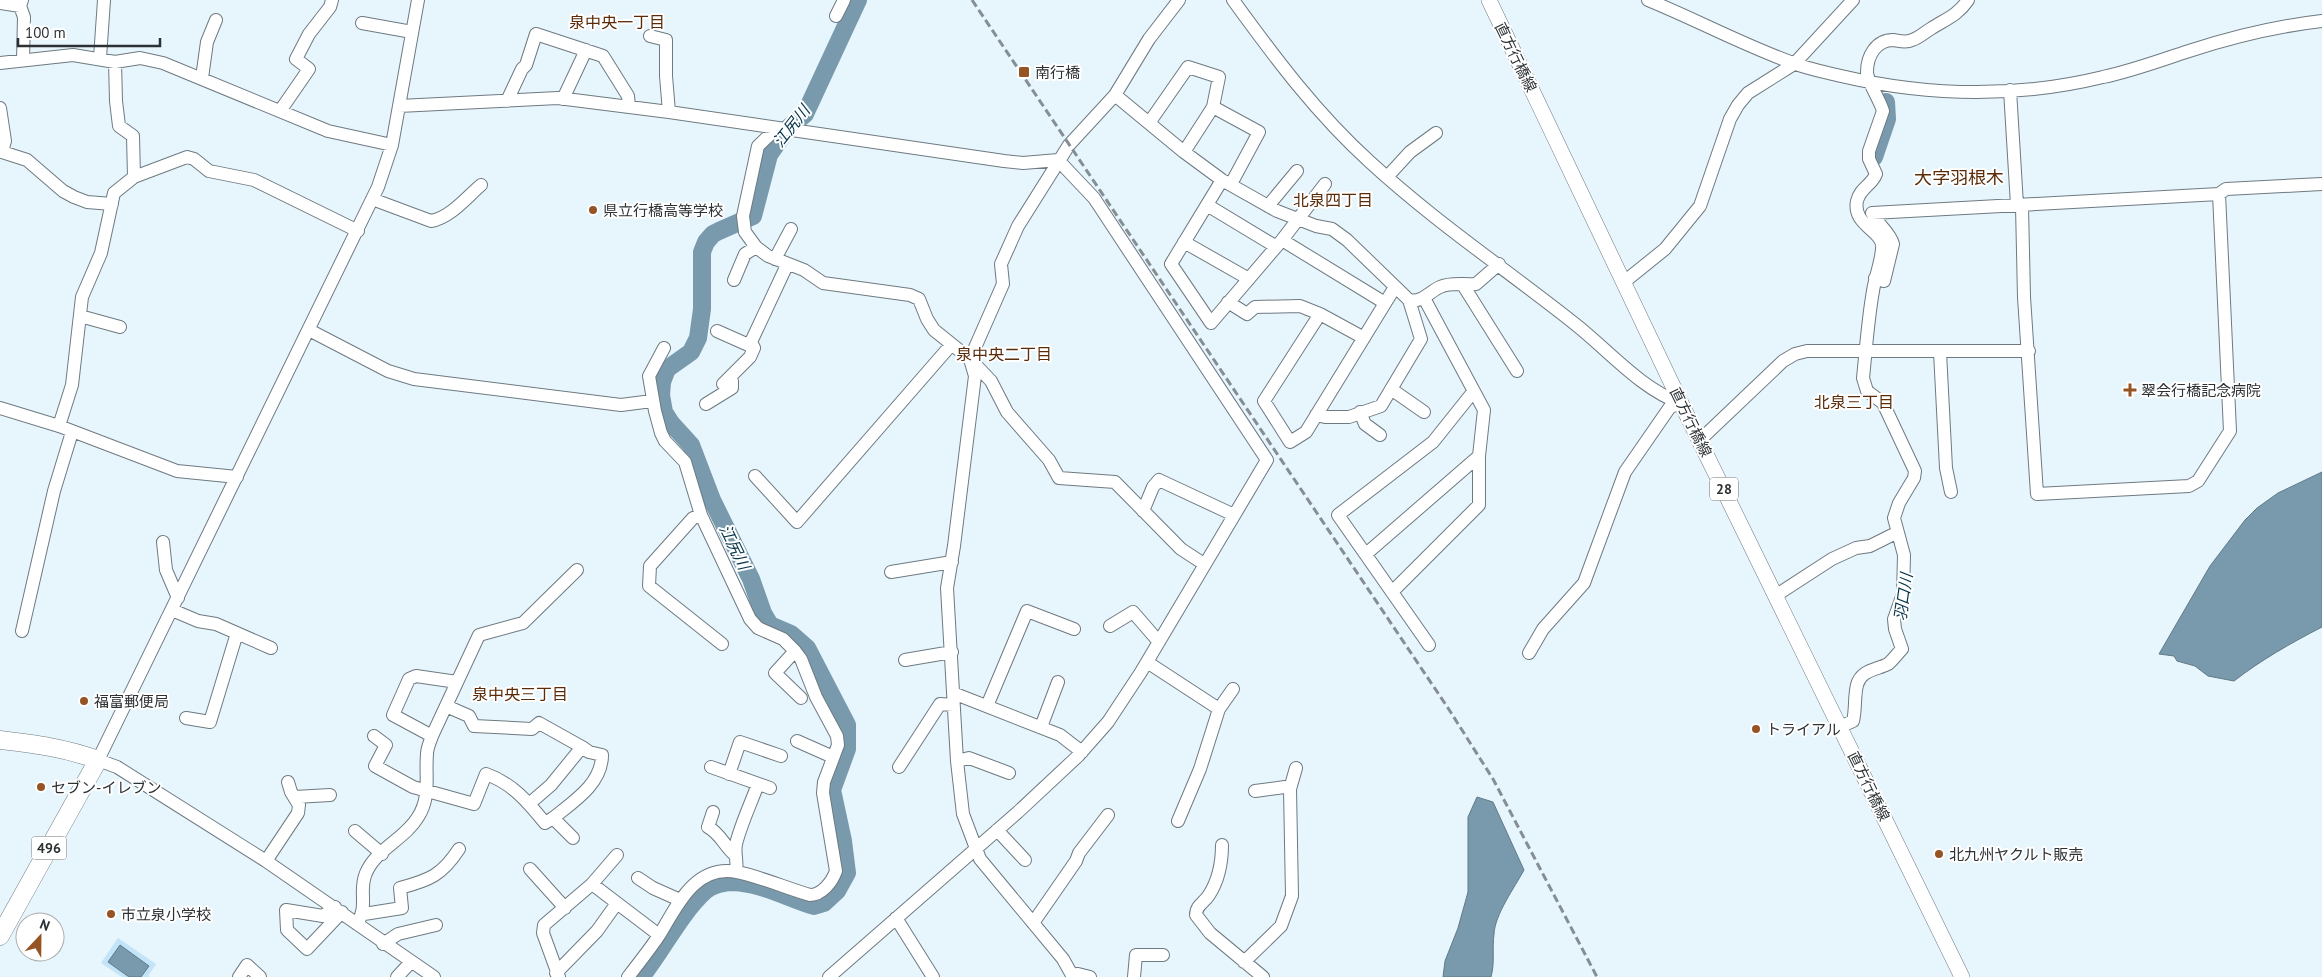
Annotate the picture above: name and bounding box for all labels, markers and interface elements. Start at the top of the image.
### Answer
district label: 泉中央一丁目 [569,12,665,32]
scale bar [18,15,160,47]
street label: 直方行橋線 [1491,19,1541,95]
text: 100 m [25,23,66,42]
place label: 南行橋 [1035,63,1080,82]
marker: 南行橋 [1017,65,1031,79]
water label: 江尻川 [768,99,815,151]
district label: 大字羽根木 [1914,166,2004,189]
district label: 北泉四丁目 [1293,190,1373,210]
place label: 県立行橋高等学校 [603,201,723,220]
marker: 県立行橋高等学校 [587,204,599,216]
district label: 泉中央二丁目 [956,344,1052,364]
place label: 翠会行橋記念病院 [2141,381,2261,400]
marker: 翠会行橋記念病院 [2123,383,2137,397]
street label: 直方行橋線 [1666,384,1716,460]
district label: 北泉三丁目 [1814,392,1894,412]
road number: 28 [1710,478,1738,500]
water label: 江尻川 [715,521,755,575]
water label: 羽口川 [1890,570,1917,622]
district label: 泉中央三丁目 [472,684,568,704]
place label: 福富郵便局 [94,692,169,711]
marker: 福富郵便局 [78,695,90,707]
place label: トライアル [1766,720,1841,739]
marker: トライアル [1750,723,1762,735]
street label: 直方行橋線 [1844,748,1894,824]
place label: セブン-イレブン [51,778,161,797]
marker: セブン-イレブン [35,781,47,793]
road number: 496 [32,836,66,860]
place label: 北九州ヤクルト販売 [1949,845,2084,864]
marker: 北九州ヤクルト販売 [1933,848,1945,860]
place label: 市立泉小学校 [121,905,211,924]
marker: 市立泉小学校 [105,908,117,920]
north arrow [15,912,65,962]
text: N [37,915,53,935]

